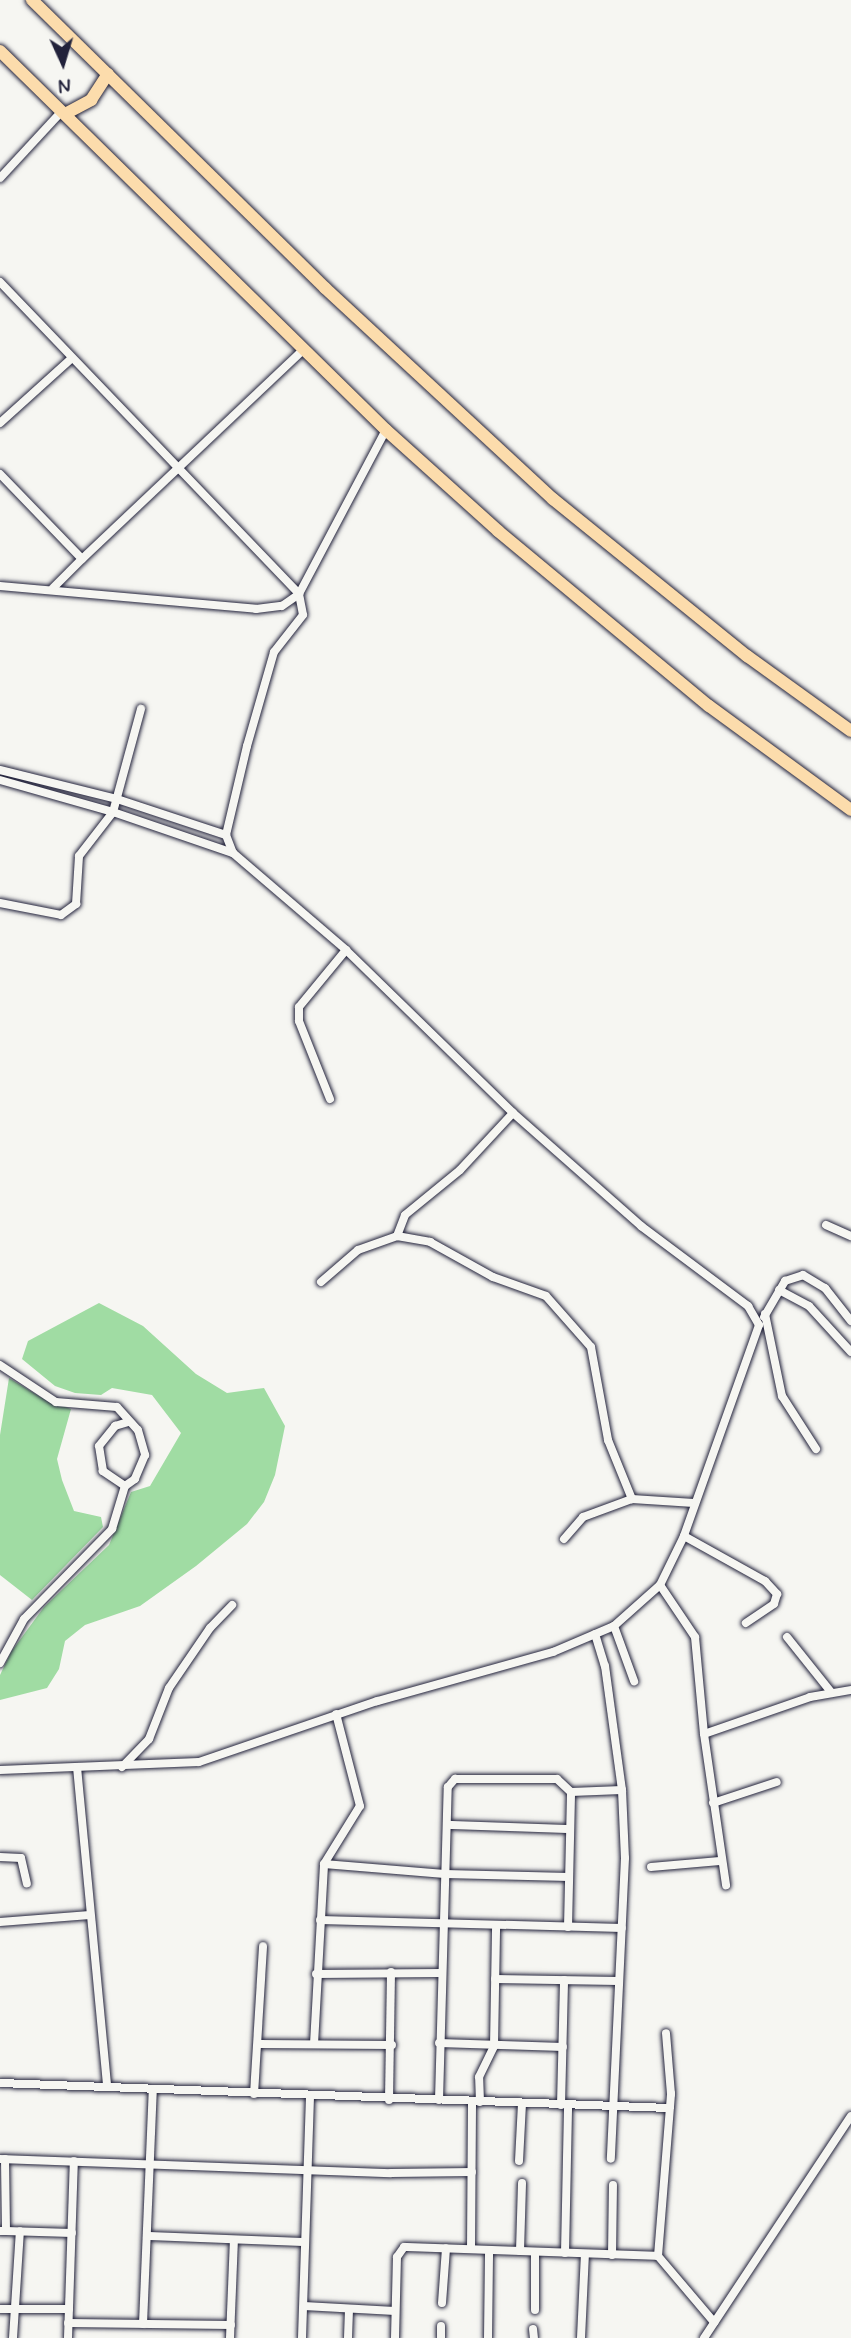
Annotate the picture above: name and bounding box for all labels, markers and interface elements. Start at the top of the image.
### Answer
north arrow [28,28,98,98]
text: N [57,72,72,97]

